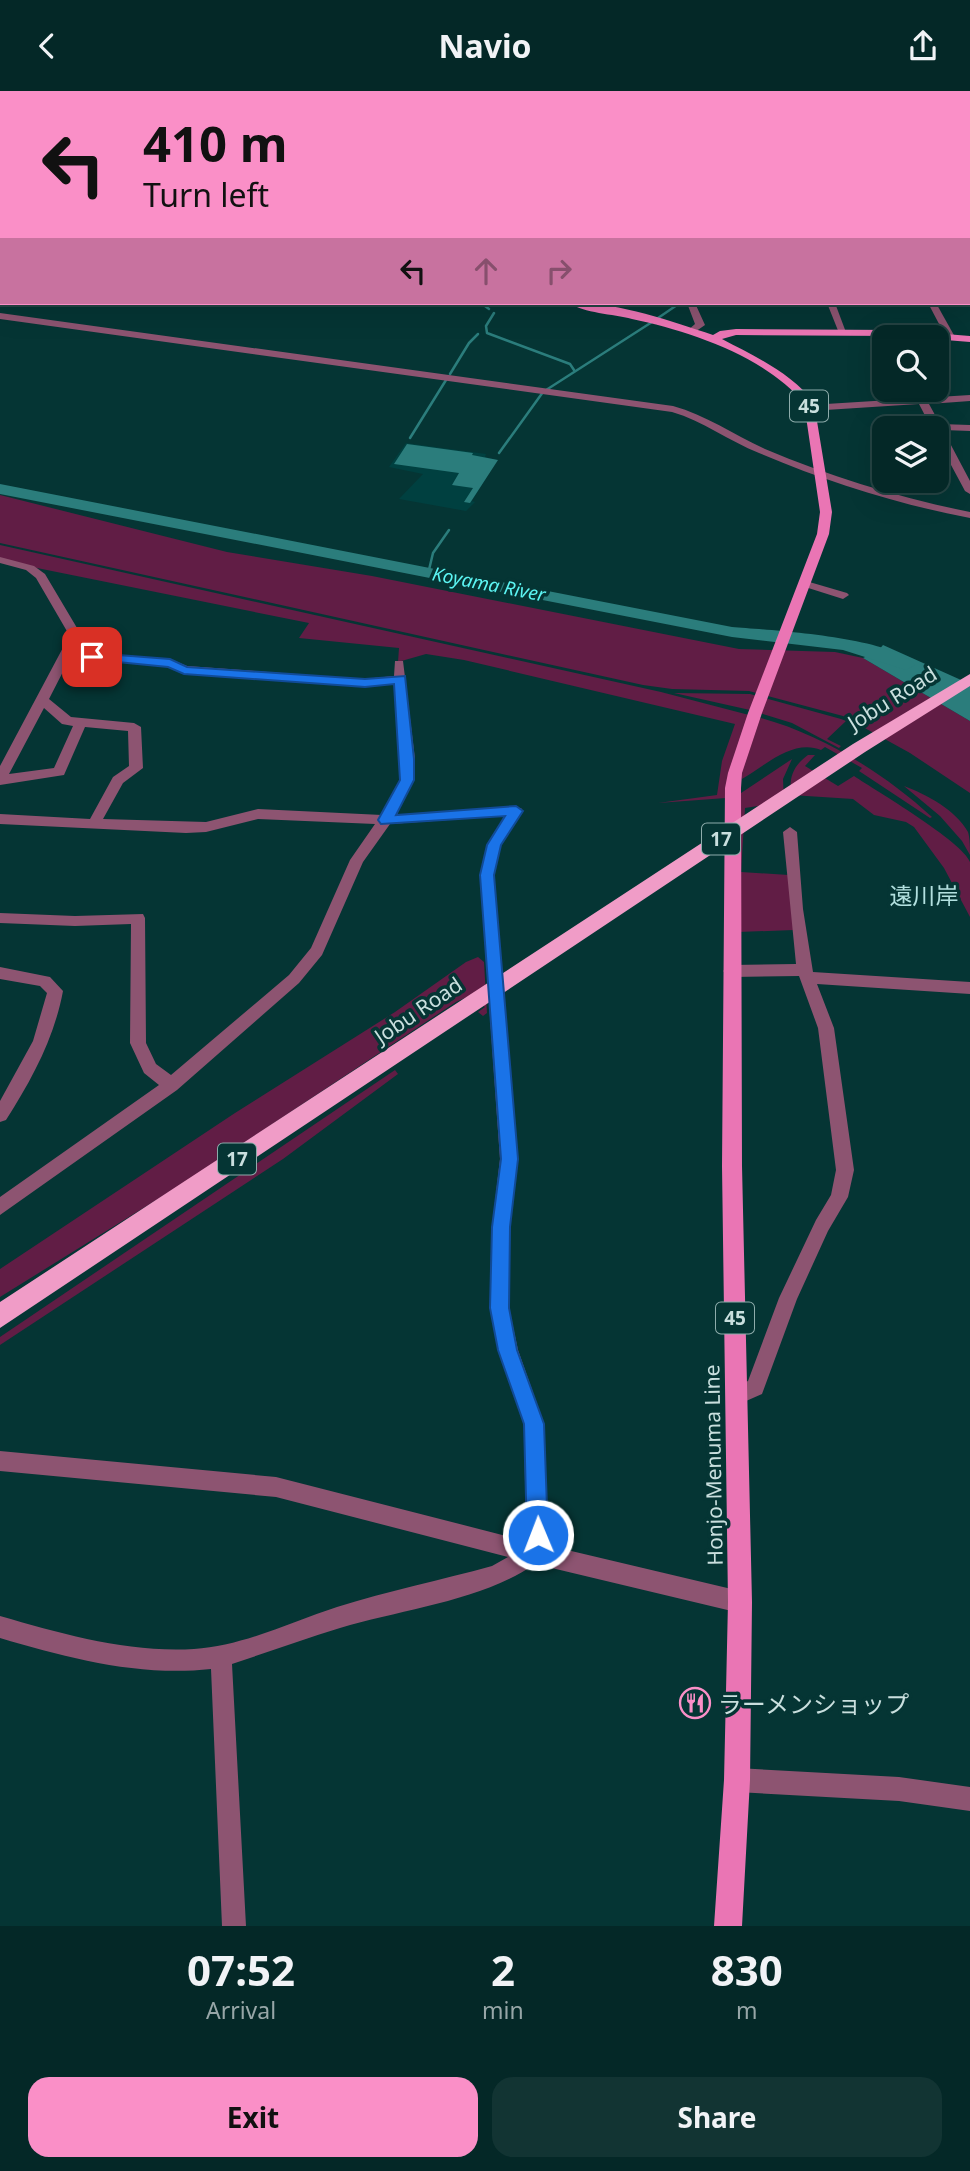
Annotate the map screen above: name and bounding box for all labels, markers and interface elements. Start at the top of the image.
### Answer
text: Navio [438,24,532,67]
icon: back [28,27,66,65]
icon: share [904,27,942,65]
text: 410 m [143,110,288,176]
icon: left [28,119,119,210]
text: Turn left [143,173,269,216]
icon: left [394,252,432,290]
icon: ahead [467,252,505,290]
icon: right [540,252,578,290]
map controls [872,325,949,493]
button: search [872,325,949,402]
road number: 45 [790,391,828,421]
button: layers [872,416,949,493]
water label: Koyama River [430,560,549,608]
pin [62,627,122,687]
icon: arrive [73,638,111,676]
street label: Jobu Road [840,660,942,737]
road number: 17 [702,824,740,855]
district label: 遠川岸 [890,879,959,911]
street label: Jobu Road [367,970,467,1051]
road number: 17 [218,1143,256,1175]
road number: 45 [716,1303,754,1333]
street label: Honjo-Menuma Line [697,1364,729,1566]
position arrow [501,1498,575,1572]
restaurant icon: ラーメンショップ [678,1686,712,1720]
place label: ラーメンショップ [718,1687,909,1720]
text: 07:52 [187,1941,295,1998]
text: 2 [491,1941,515,1998]
text: 830 [711,1941,783,1998]
text: Arrival [206,1994,276,2026]
text: min [482,1994,524,2026]
text: m [736,1994,758,2026]
button: Exit [28,2077,478,2157]
button: Share [492,2077,942,2157]

